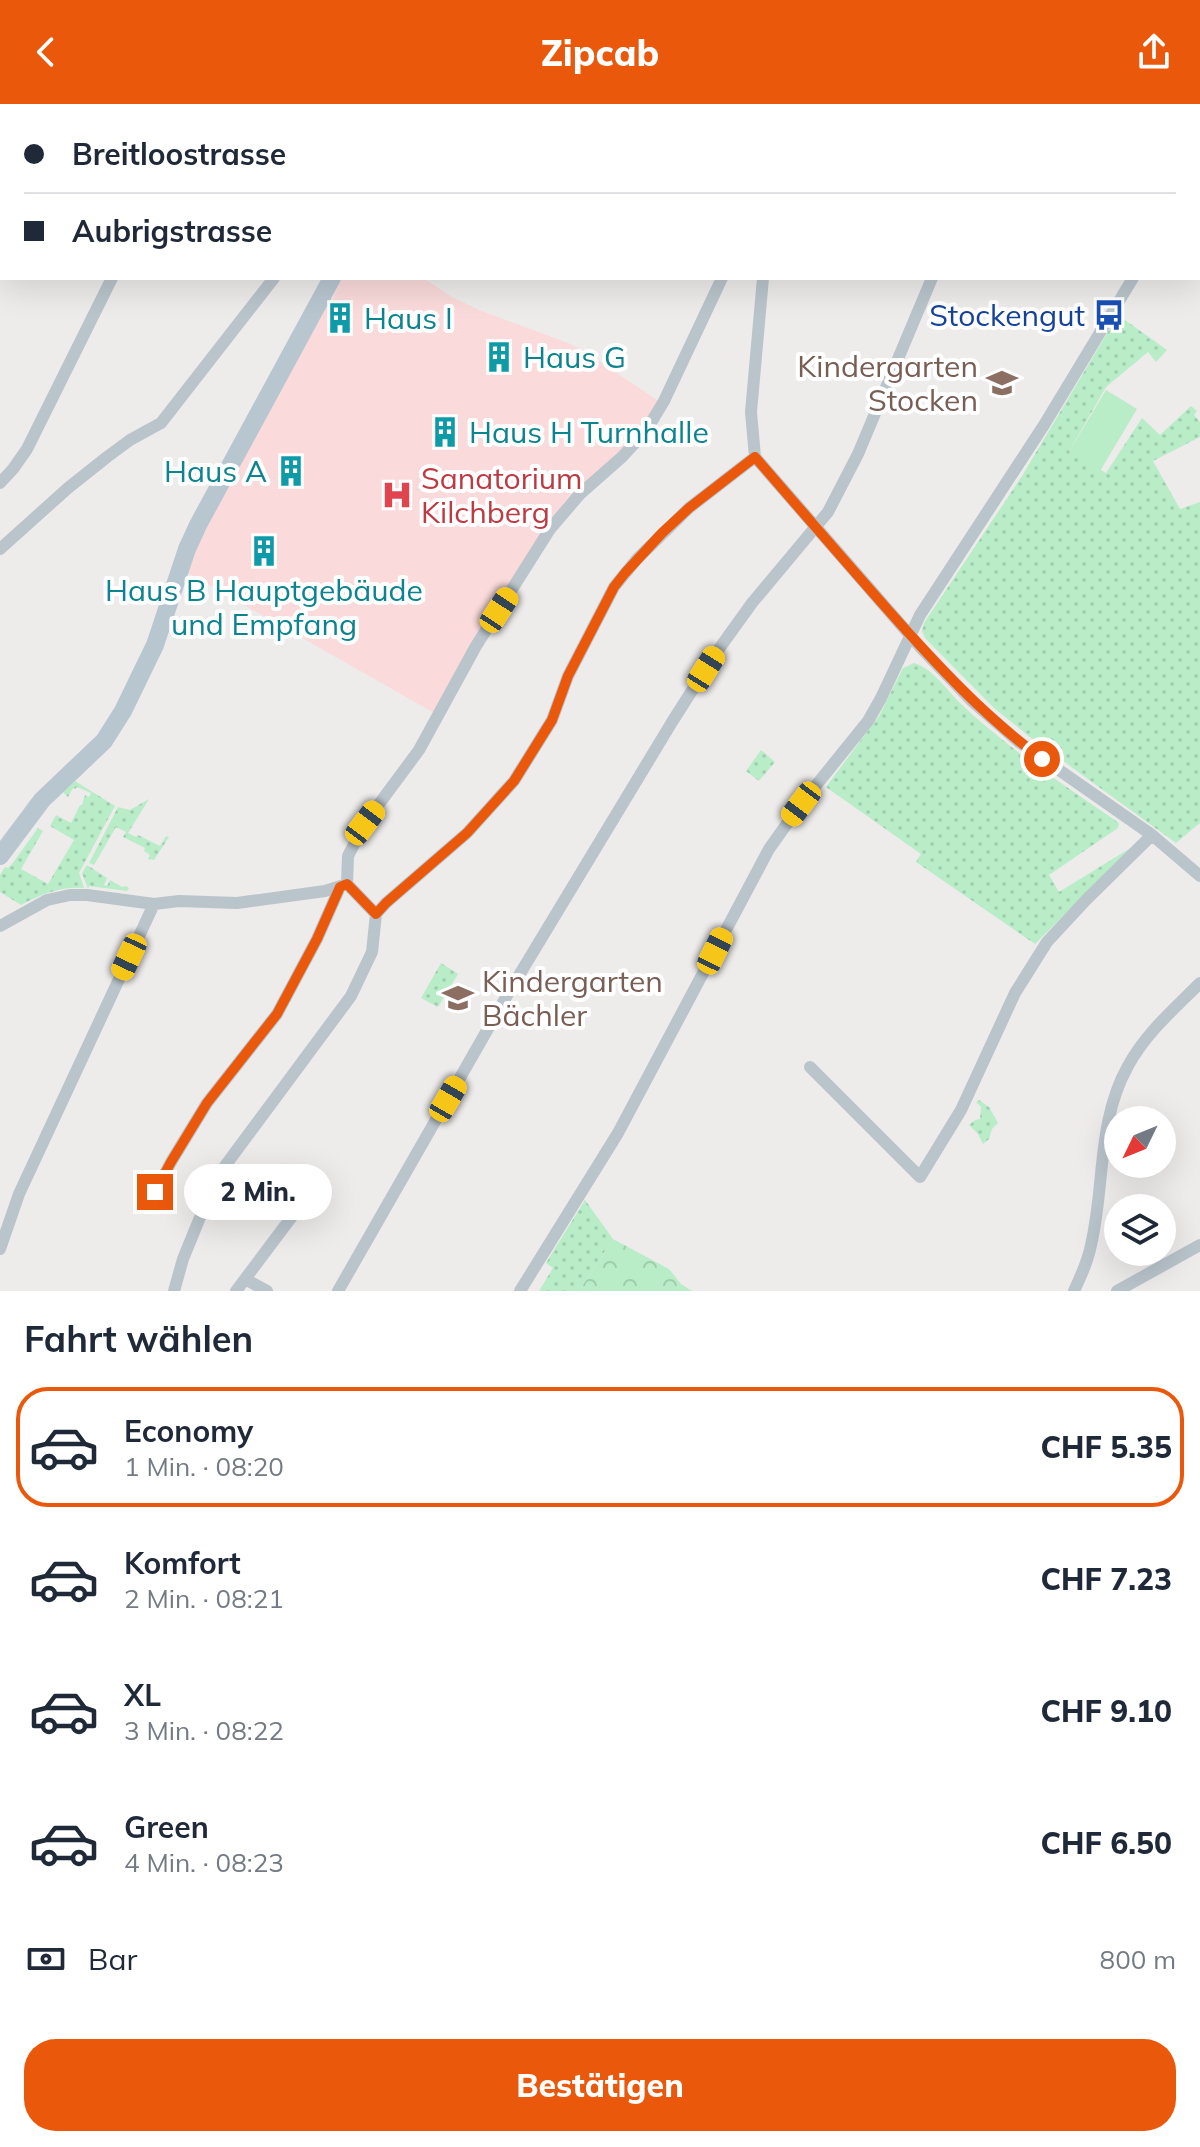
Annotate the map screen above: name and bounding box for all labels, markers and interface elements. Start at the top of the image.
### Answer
icon: back [24,30,68,74]
text: Zipcab [541,30,659,75]
icon: share [1132,30,1176,74]
text: Breitloostrasse [72,135,286,173]
text: Aubrigstrasse [72,212,272,250]
place label: Stockengut [929,296,1085,334]
bus stop icon: Stockengut [1092,298,1126,332]
place label: Haus I [364,299,453,337]
building icon: Haus I [323,301,357,335]
place label: Haus G [523,338,626,376]
building icon: Haus G [482,340,516,374]
place label: Kindergarten Stocken [797,347,978,419]
school or university icon: Kindergarten Stocken [985,366,1019,400]
place label: Haus H Turnhalle [469,413,709,451]
building icon: Haus H Turnhalle [428,415,462,449]
place label: Haus A [164,452,267,490]
building icon: Haus A [274,454,308,488]
place label: Sanatorium Kilchberg [421,459,582,531]
hospital icon: Sanatorium Kilchberg [380,478,414,512]
building icon: Haus B Hauptgebäude und Empfang [247,534,281,568]
place label: Haus B Hauptgebäude und Empfang [105,571,423,643]
car [476,583,522,637]
car [683,642,729,696]
route start [1024,741,1060,777]
car [777,778,825,830]
car [341,797,389,849]
car [694,924,736,978]
car [108,930,150,984]
place label: Kindergarten Bächler [482,962,663,1034]
school or university icon: Kindergarten Bächler [441,981,475,1015]
car [426,1072,470,1126]
north arrow [1104,1106,1176,1178]
map controls [1104,1106,1176,1266]
callout: 2 Min. [183,1164,331,1220]
route end [137,1174,173,1210]
text: 2 Min. [220,1175,296,1208]
button: layers [1104,1194,1176,1266]
text: Fahrt wählen [24,1316,253,1361]
icon: car [28,1411,100,1483]
text: Economy [124,1412,253,1450]
text: CHF 5.35 [1040,1428,1172,1466]
text: 1 Min. · 08:20 [124,1450,284,1483]
icon: car [28,1543,100,1615]
text: Komfort [124,1544,241,1582]
text: CHF 7.23 [1040,1560,1172,1598]
text: 2 Min. · 08:21 [124,1582,284,1615]
icon: car [28,1675,100,1747]
text: XL [124,1676,161,1714]
text: CHF 9.10 [1040,1692,1172,1730]
text: 3 Min. · 08:22 [124,1714,284,1747]
icon: car [28,1807,100,1879]
text: Green [124,1808,209,1846]
text: CHF 6.50 [1040,1824,1172,1862]
text: 4 Min. · 08:23 [124,1846,284,1879]
icon: cash [24,1937,68,1981]
text: Bar [88,1940,137,1978]
text: 800 m [1100,1943,1176,1976]
button: Bestätigen [24,2039,1176,2131]

